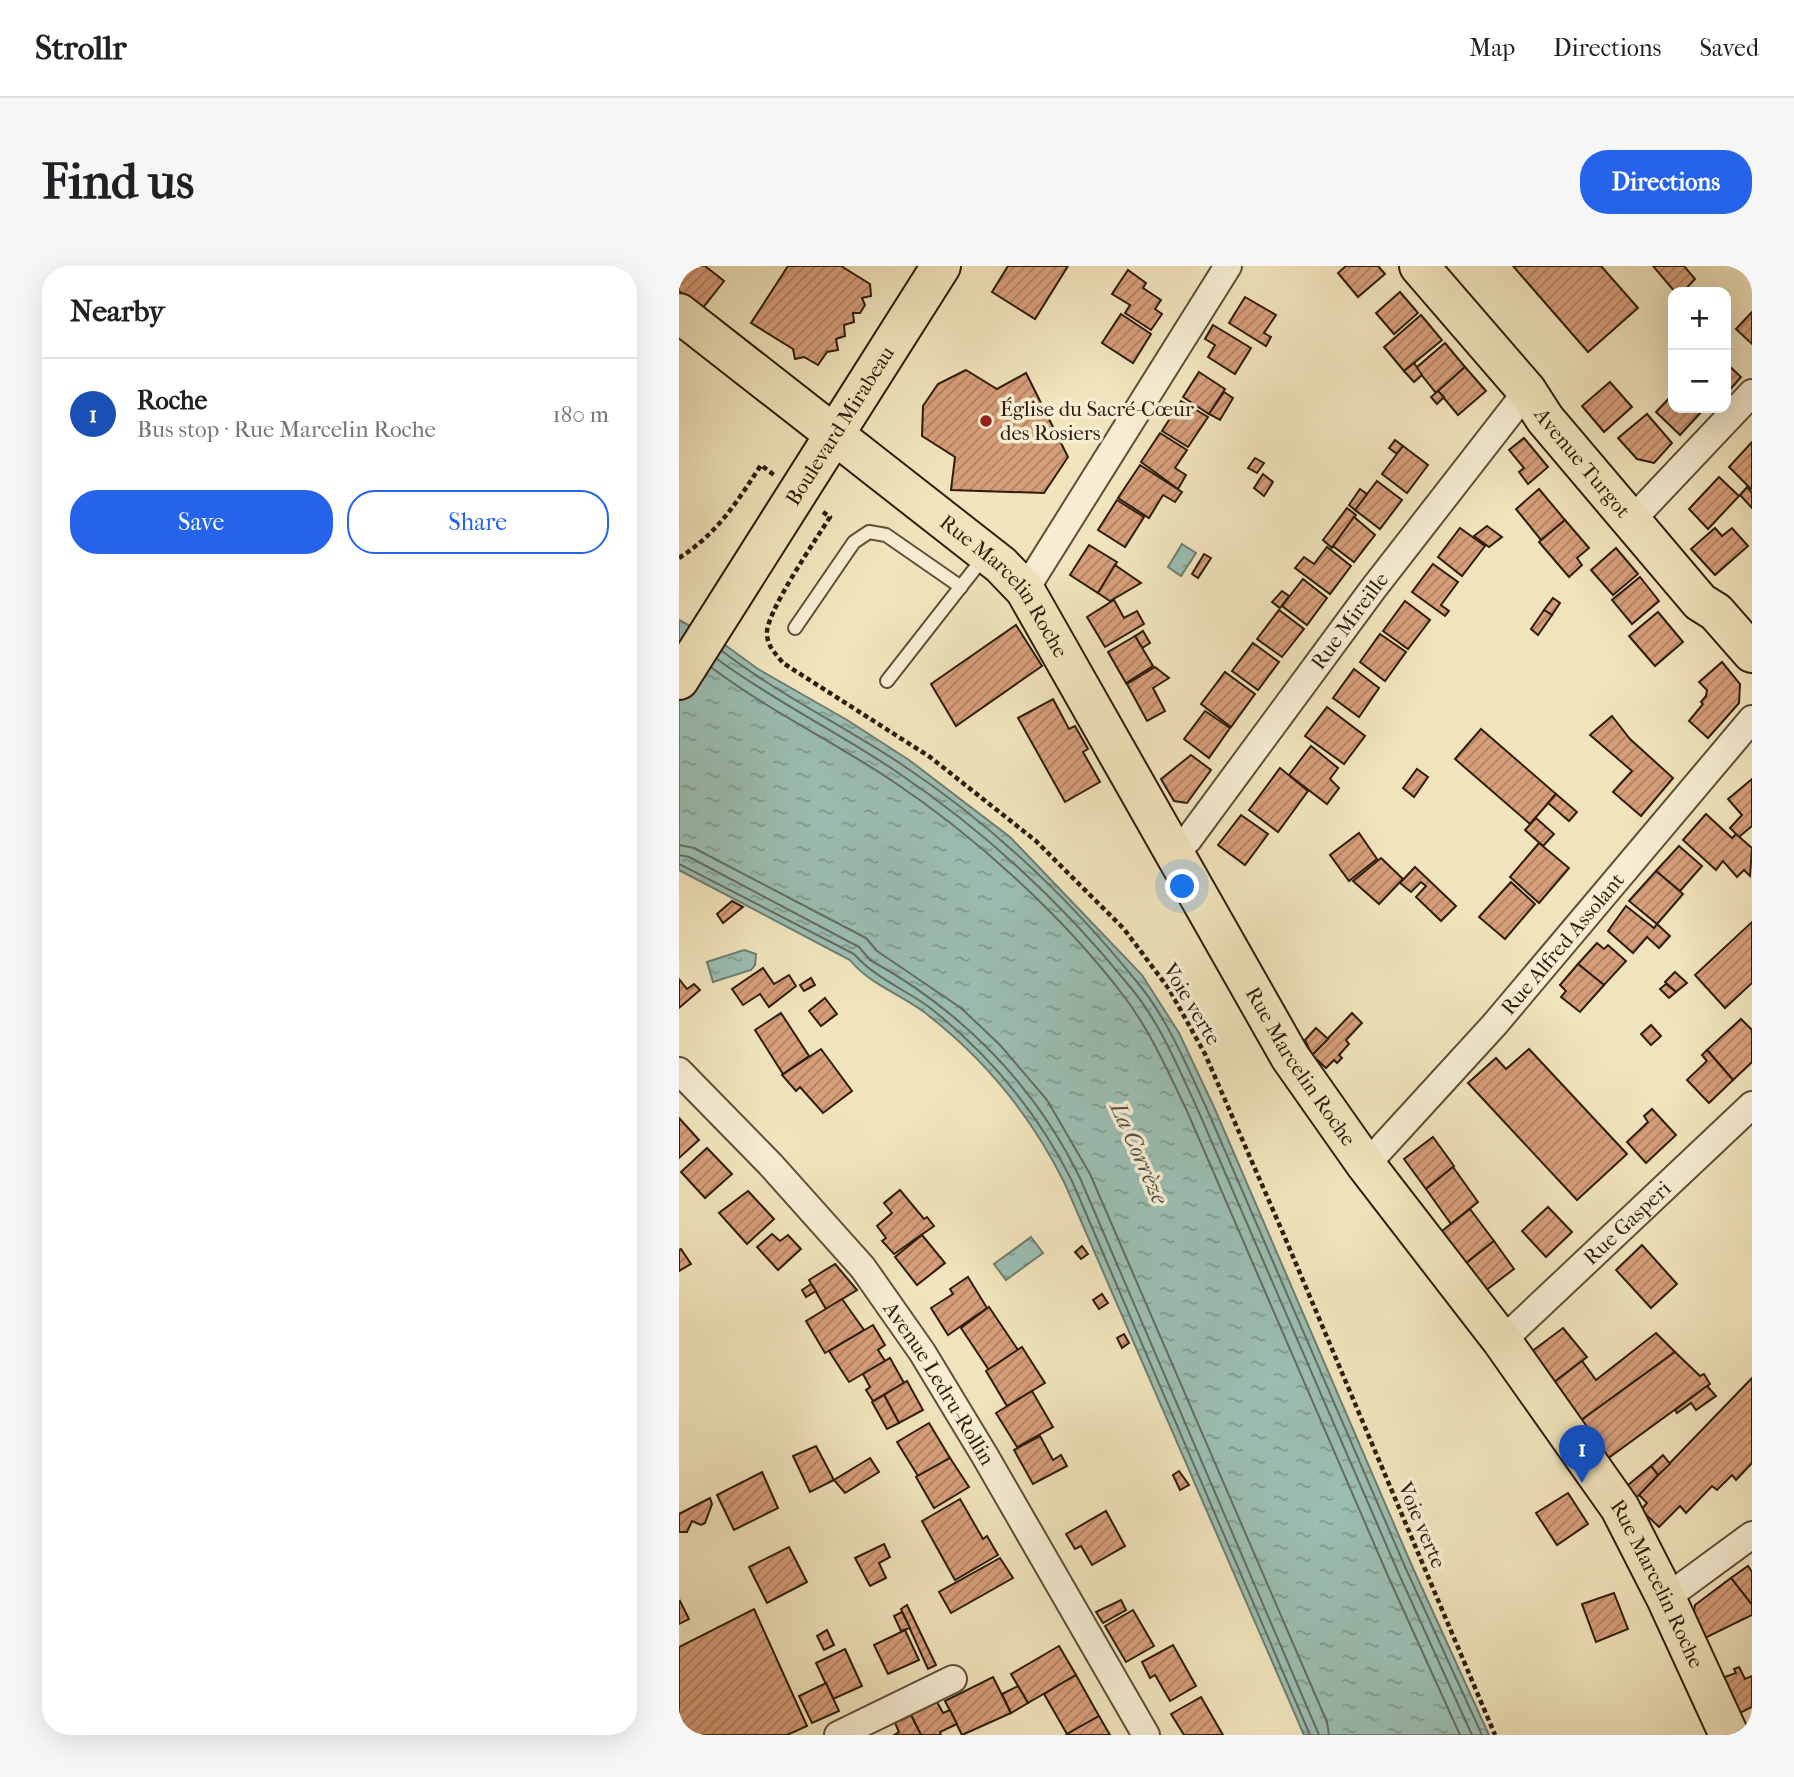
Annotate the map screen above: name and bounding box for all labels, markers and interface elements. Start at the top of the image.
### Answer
text: Strollr [35,29,126,68]
text: Map [1469,34,1515,62]
text: Directions [1553,34,1661,62]
text: Saved [1699,34,1759,62]
button: Directions [1580,150,1752,214]
text: Find us [42,153,194,211]
map controls [1668,287,1731,413]
button: + [1668,287,1731,350]
text: Nearby [70,294,165,329]
street label: Boulevard Mirabeau [781,342,899,510]
button: − [1668,350,1731,413]
text: Roche [137,385,207,416]
place label: Église du Sacré-Cœur des Rosiers [1000,397,1194,445]
text: 1 [89,401,97,428]
text: 180 m [552,401,609,428]
street label: Avenue Turgot [1529,403,1636,523]
marker: Église du Sacré-Cœur des Rosiers [978,413,994,429]
text: Bus stop · Rue Marcelin Roche [137,416,436,443]
button: Save [70,490,333,554]
button: Share [347,490,609,554]
street label: Rue Marcelin Roche [935,510,1073,662]
street label: Rue Mireille [1306,568,1393,674]
street label: Rue Alfred Assolant [1496,868,1629,1020]
your location [1165,869,1199,903]
street label: Voie verte [1158,958,1226,1049]
street label: Rue Marcelin Roche [1241,983,1361,1150]
water label: La Corrèze [1104,1096,1174,1209]
street label: Rue Gasperi [1579,1176,1676,1270]
street label: Avenue Ledru-Rollin [878,1296,1000,1469]
pin: 1 [1559,1425,1605,1483]
street label: Voie verte [1393,1477,1451,1572]
street label: Rue Marcelin Roche [1606,1495,1709,1672]

